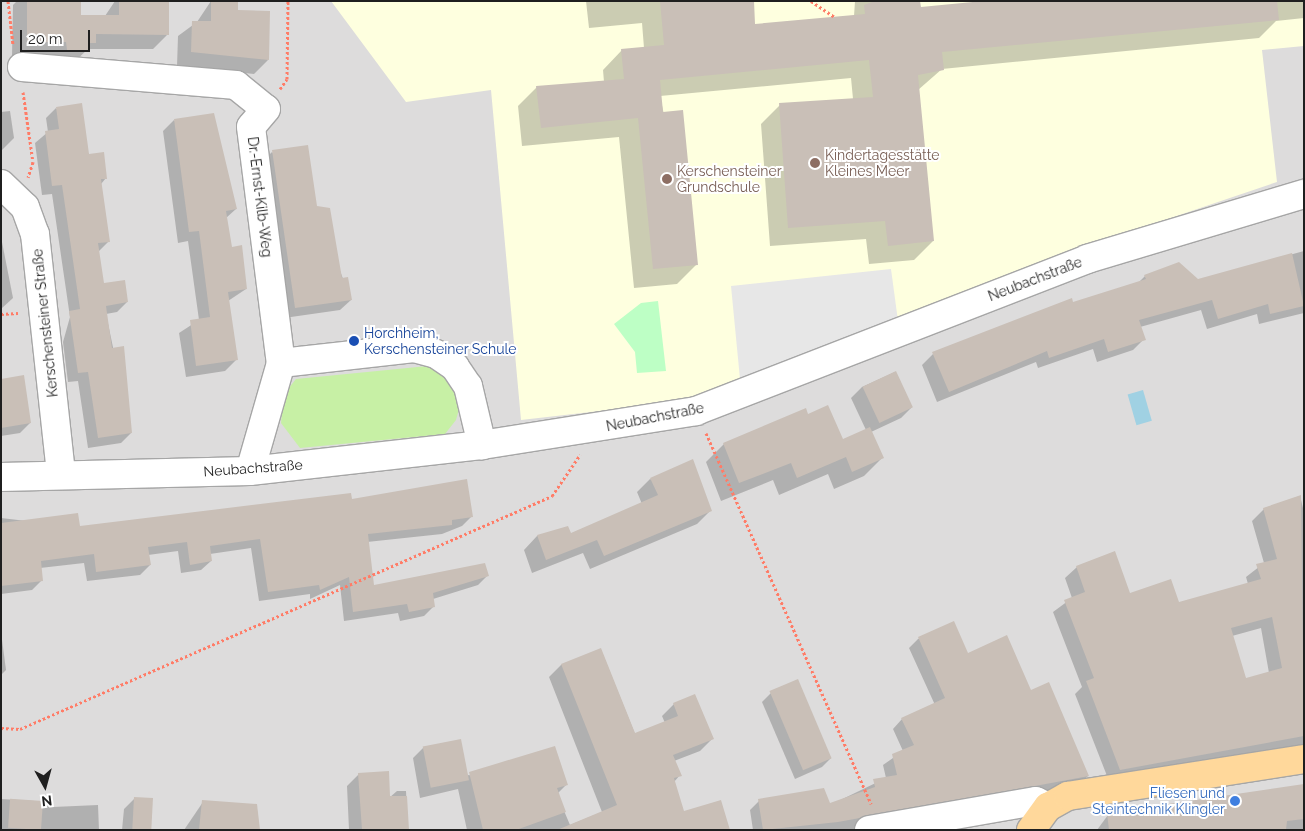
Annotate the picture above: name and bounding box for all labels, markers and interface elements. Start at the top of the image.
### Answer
scale bar [22,20,92,52]
text: 20 m [28,30,63,48]
street label: Dr.-Ernst-Kilb-Weg [244,136,276,258]
place label: Kindertagesstätte Kleines Meer [825,147,940,180]
marker: Kindertagesstätte Kleines Meer [809,157,821,169]
place label: Kerschensteiner Grundschule [677,163,782,196]
marker: Kerschensteiner Grundschule [661,173,673,185]
street label: Kerschensteiner Straße [29,248,61,398]
street label: Neubachstraße [986,253,1084,305]
place label: Horchheim, Kerschensteiner Schule [364,325,517,358]
marker: Horchheim, Kerschensteiner Schule [348,335,360,347]
street label: Neubachstraße [605,399,705,435]
street label: Neubachstraße [203,456,303,480]
north arrow [20,761,70,811]
place label: Fliesen und Steintechnik Klingler [1092,785,1225,818]
text: N [41,792,53,809]
marker: Fliesen und Steintechnik Klingler [1229,795,1241,807]

